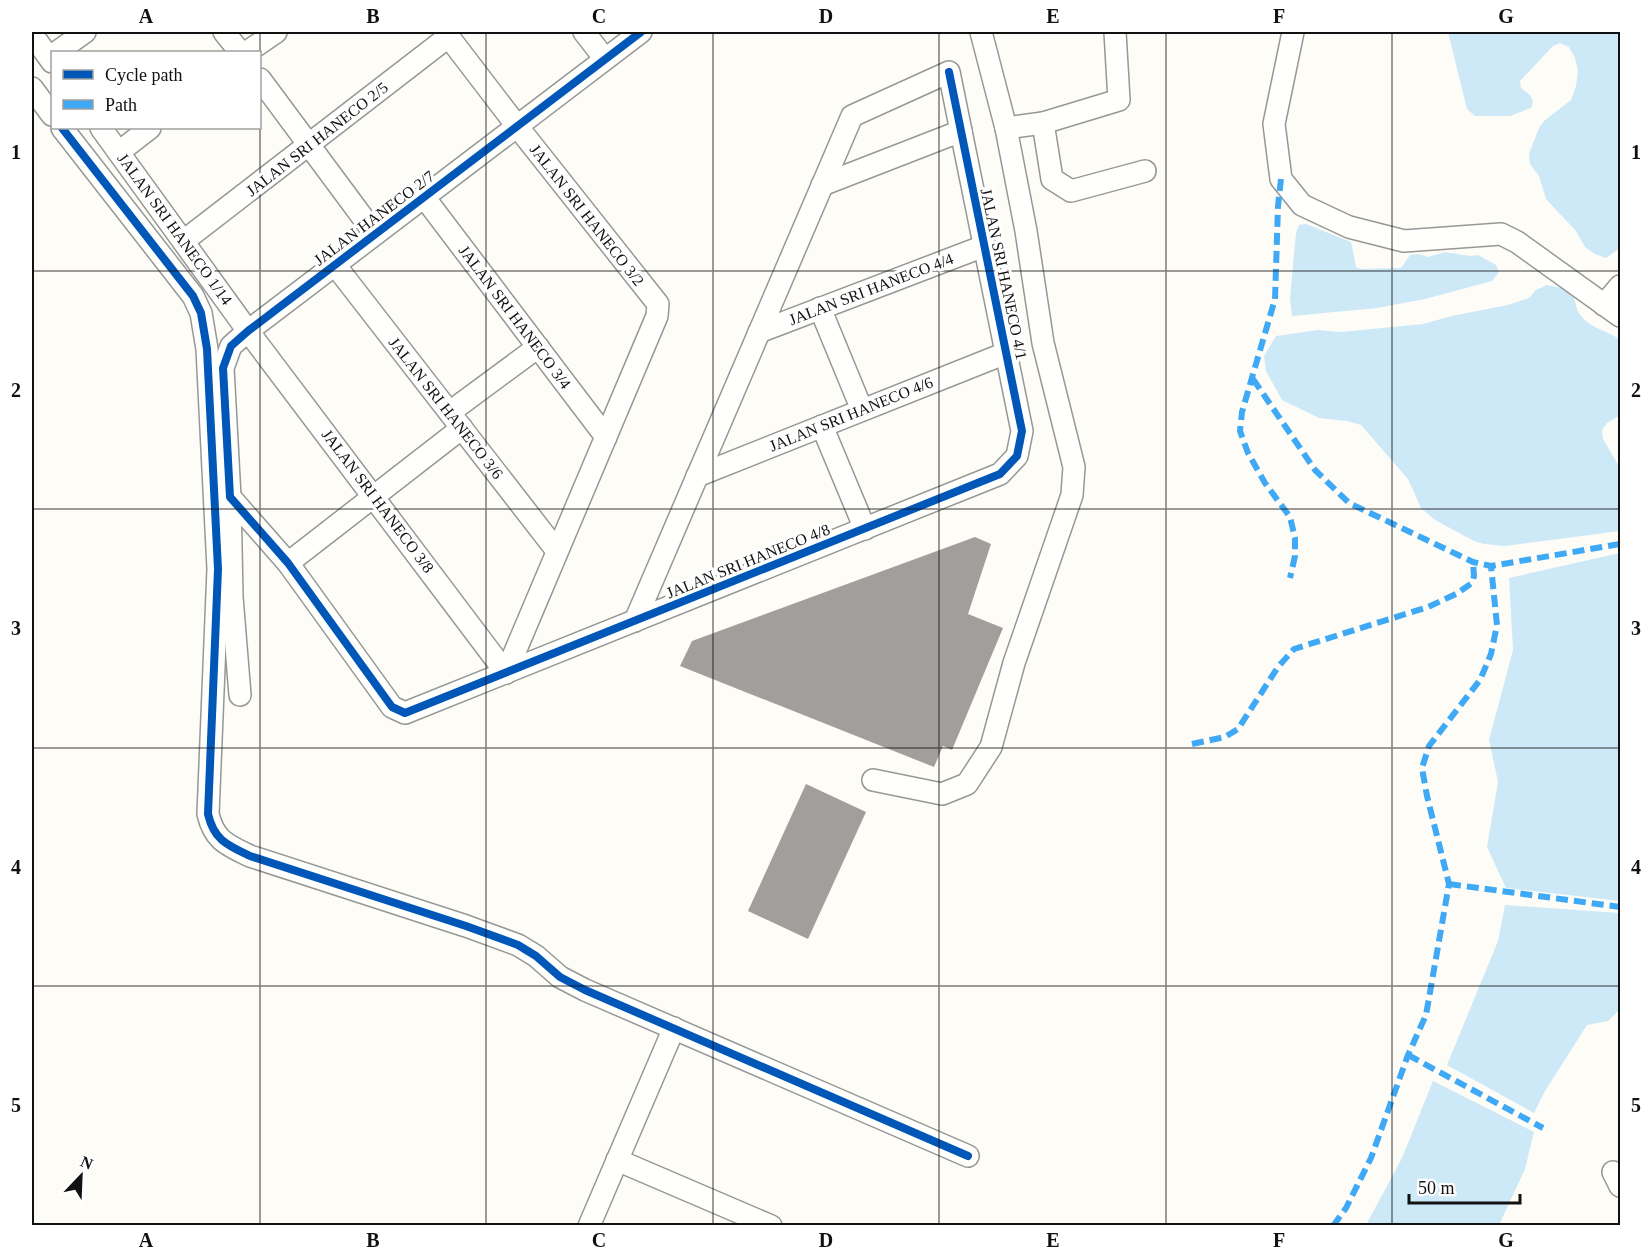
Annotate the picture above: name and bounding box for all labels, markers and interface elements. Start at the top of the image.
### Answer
text: A [139,5,154,27]
text: B [366,5,380,27]
text: C [592,5,606,27]
text: D [819,5,833,27]
text: E [1046,5,1060,27]
text: F [1273,5,1285,27]
text: G [1498,5,1514,27]
legend [51,51,261,129]
text: Cycle path [105,65,182,85]
street label: JALAN SRI HANECO 2/5 [243,79,391,199]
text: Path [105,95,137,115]
text: 1 [11,141,21,163]
street label: JALAN SRI HANECO 3/2 [527,141,647,289]
text: 1 [1631,141,1641,163]
street label: JALAN SRI HANECO 1/14 [114,150,236,308]
street label: JALAN HANECO 2/7 [311,167,437,269]
street label: JALAN SRI HANECO 4/1 [978,187,1030,361]
street label: JALAN SRI HANECO 3/4 [456,242,574,392]
street label: JALAN SRI HANECO 4/4 [786,250,956,328]
street label: JALAN SRI HANECO 3/6 [386,334,506,482]
street label: JALAN SRI HANECO 4/6 [767,373,935,455]
text: 2 [11,379,21,401]
text: 2 [1631,379,1641,401]
street label: JALAN SRI HANECO 3/8 [319,426,437,576]
street label: JALAN SRI HANECO 4/8 [664,520,832,602]
text: 3 [11,617,21,639]
text: 3 [1631,617,1641,639]
text: 4 [11,856,21,878]
text: 4 [1631,856,1641,878]
text: 5 [11,1094,21,1116]
text: 5 [1631,1094,1641,1116]
north arrow [51,1146,111,1206]
text: N [78,1153,96,1173]
scale bar [1409,1167,1520,1205]
text: 50 m [1418,1178,1455,1198]
text: A [139,1229,154,1251]
text: B [366,1229,380,1251]
text: C [592,1229,606,1251]
text: D [819,1229,833,1251]
text: E [1046,1229,1060,1251]
text: F [1273,1229,1285,1251]
text: G [1498,1229,1514,1251]

